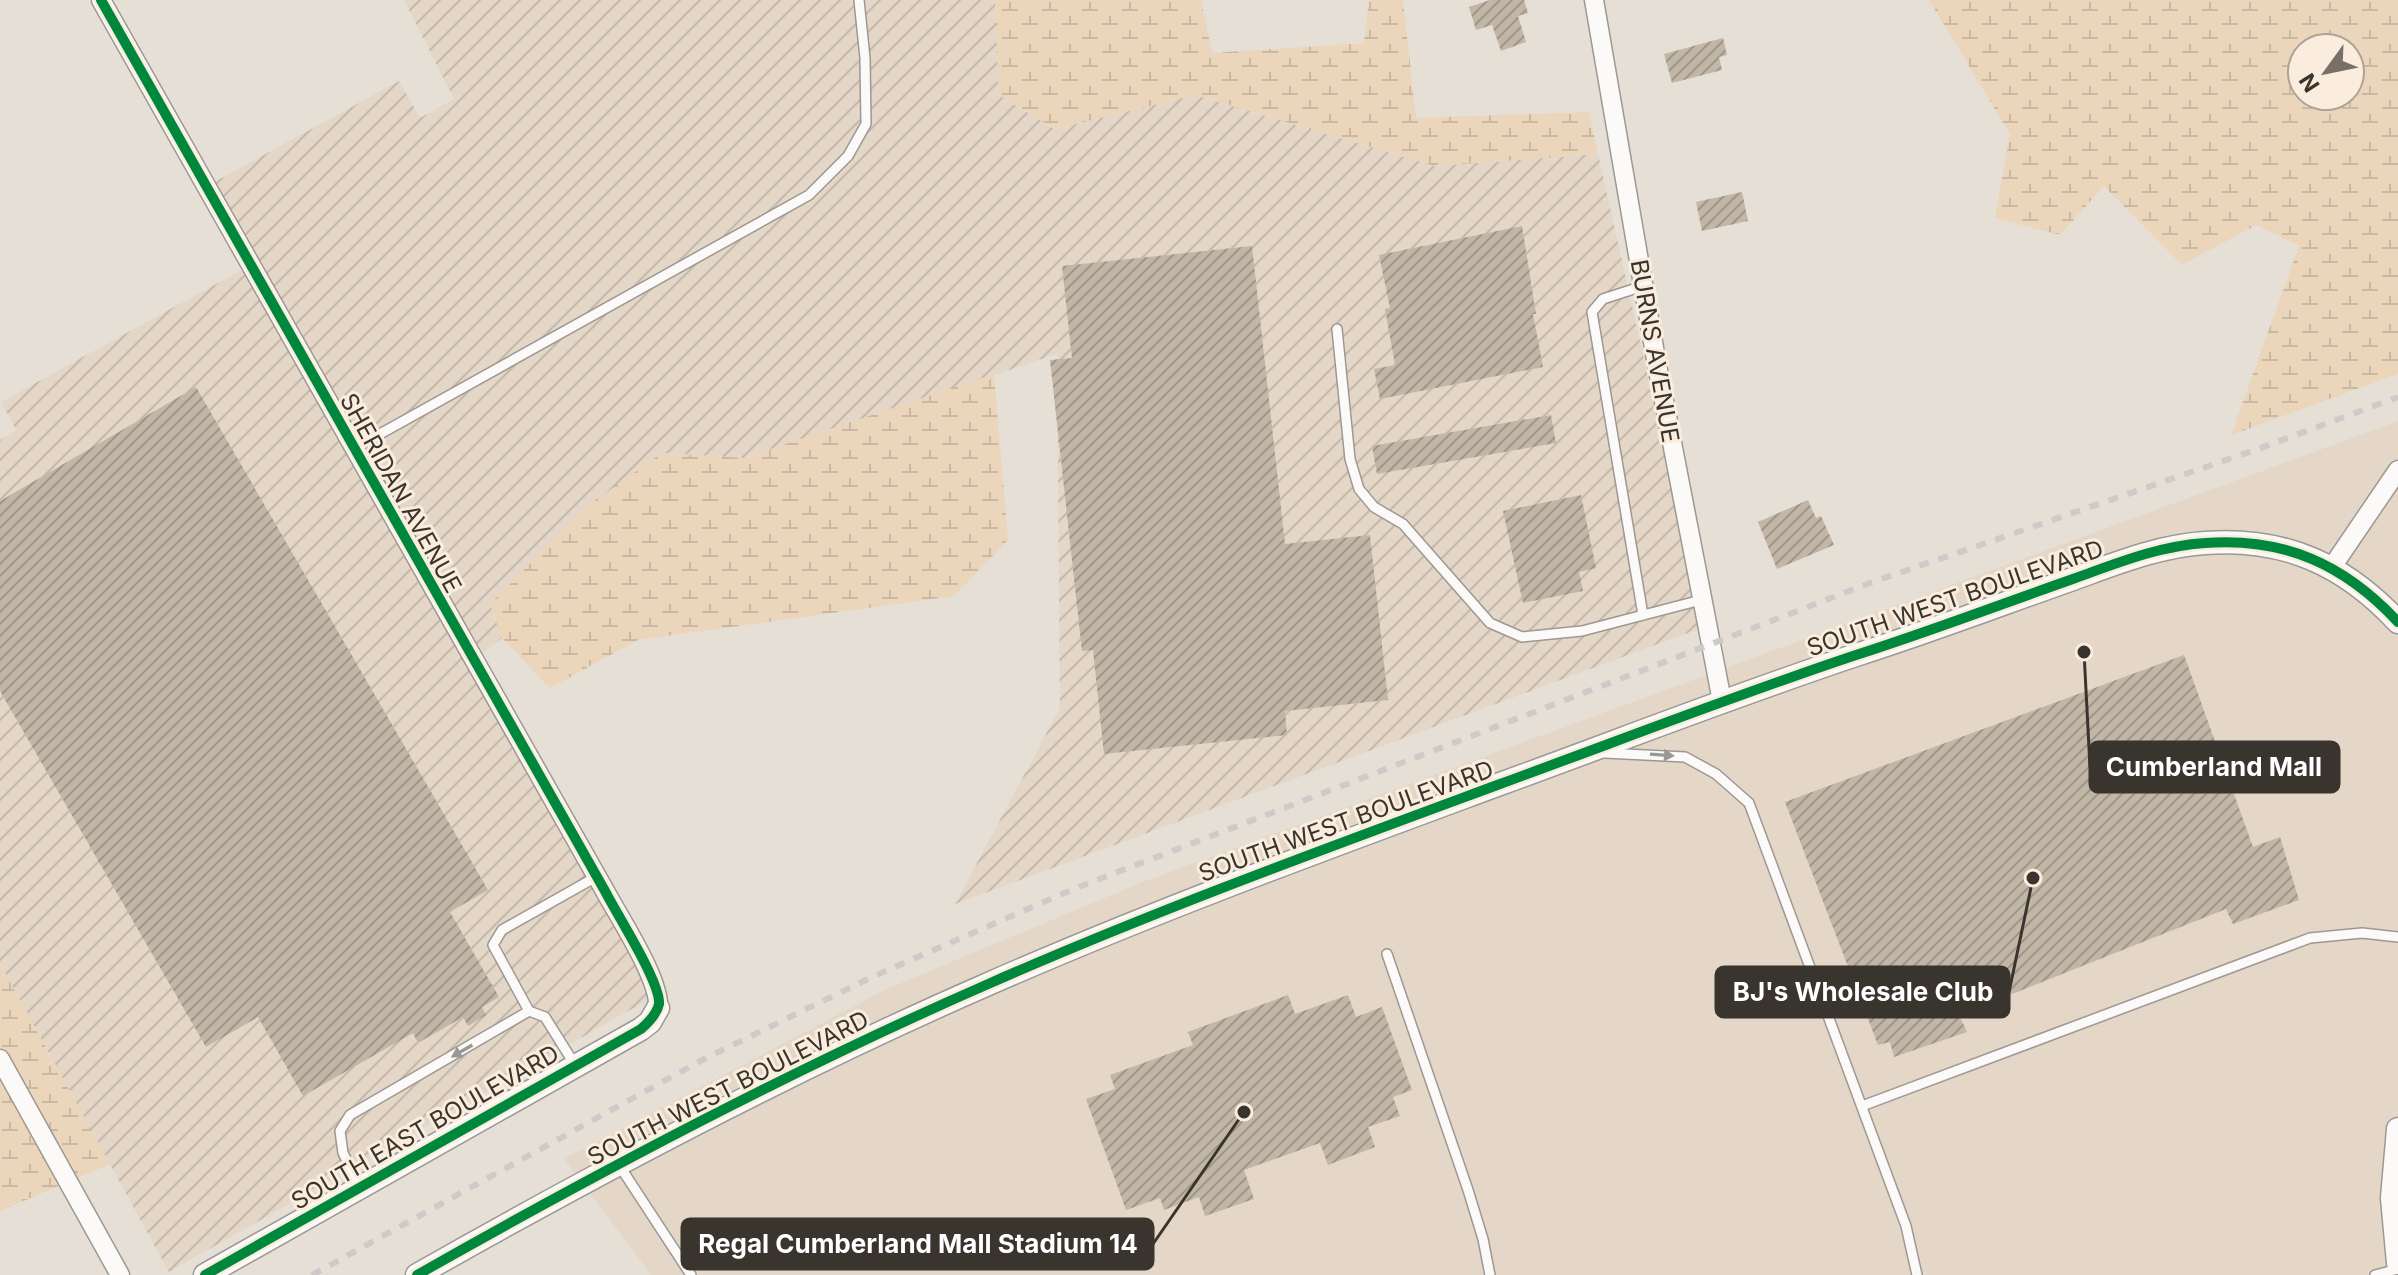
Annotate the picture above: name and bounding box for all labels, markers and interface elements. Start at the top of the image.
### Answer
north arrow [2286,32,2366,112]
text: N [2294,69,2325,97]
street label: BURNS AVENUE [1625,257,1685,445]
street label: SHERIDAN AVENUE [334,388,468,598]
street label: SOUTH WEST BOULEVARD [1803,534,2107,662]
callout: Cumberland Mall [2090,742,2339,792]
one-way arrow [1650,749,1675,762]
text: Cumberland Mall [2106,751,2322,782]
street label: SOUTH WEST BOULEVARD [1195,754,1497,888]
callout: BJ's Wholesale Club [1716,967,2009,1017]
text: BJ's Wholesale Club [1733,976,1993,1007]
street label: SOUTH WEST BOULEVARD [583,1004,873,1172]
street label: SOUTH EAST BOULEVARD [286,1038,564,1216]
one-way arrow [451,1044,473,1058]
callout: Regal Cumberland Mall Stadium 14 [682,1219,1153,1269]
text: Regal Cumberland Mall Stadium 14 [698,1228,1138,1259]

